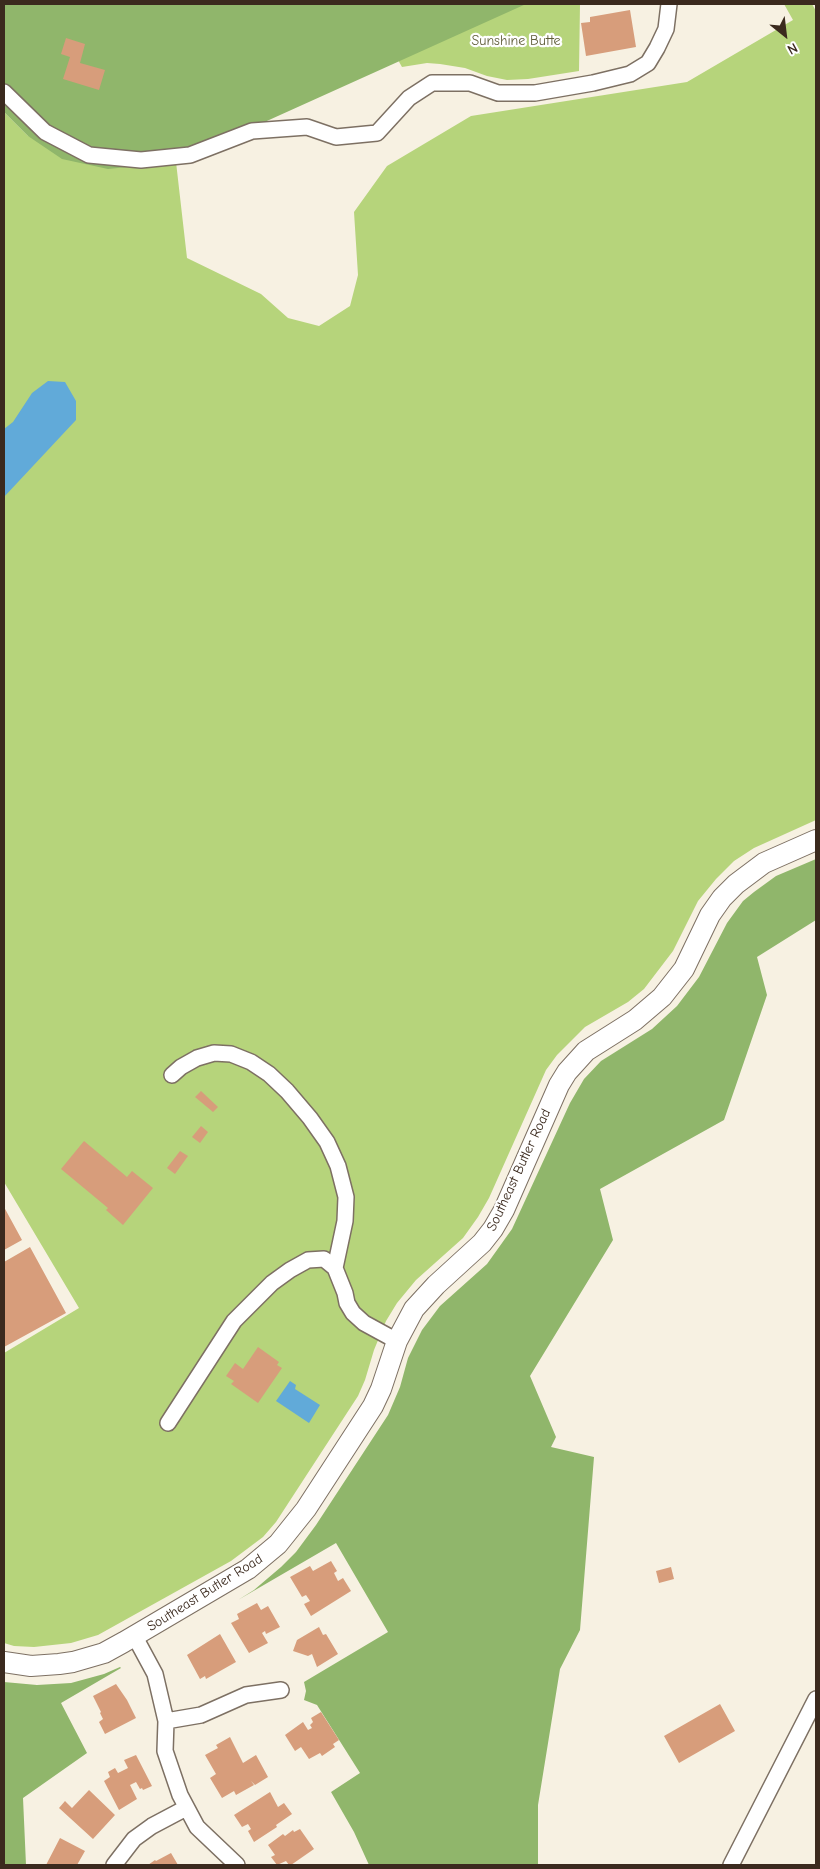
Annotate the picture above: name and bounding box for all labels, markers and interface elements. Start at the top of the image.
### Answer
north arrow [760,10,810,60]
park label: Sunshine Butte [471,33,561,49]
text: N [784,39,801,58]
street label: Southeast Butler Road [483,1106,555,1234]
street label: Southeast Butler Road [144,1551,266,1635]

